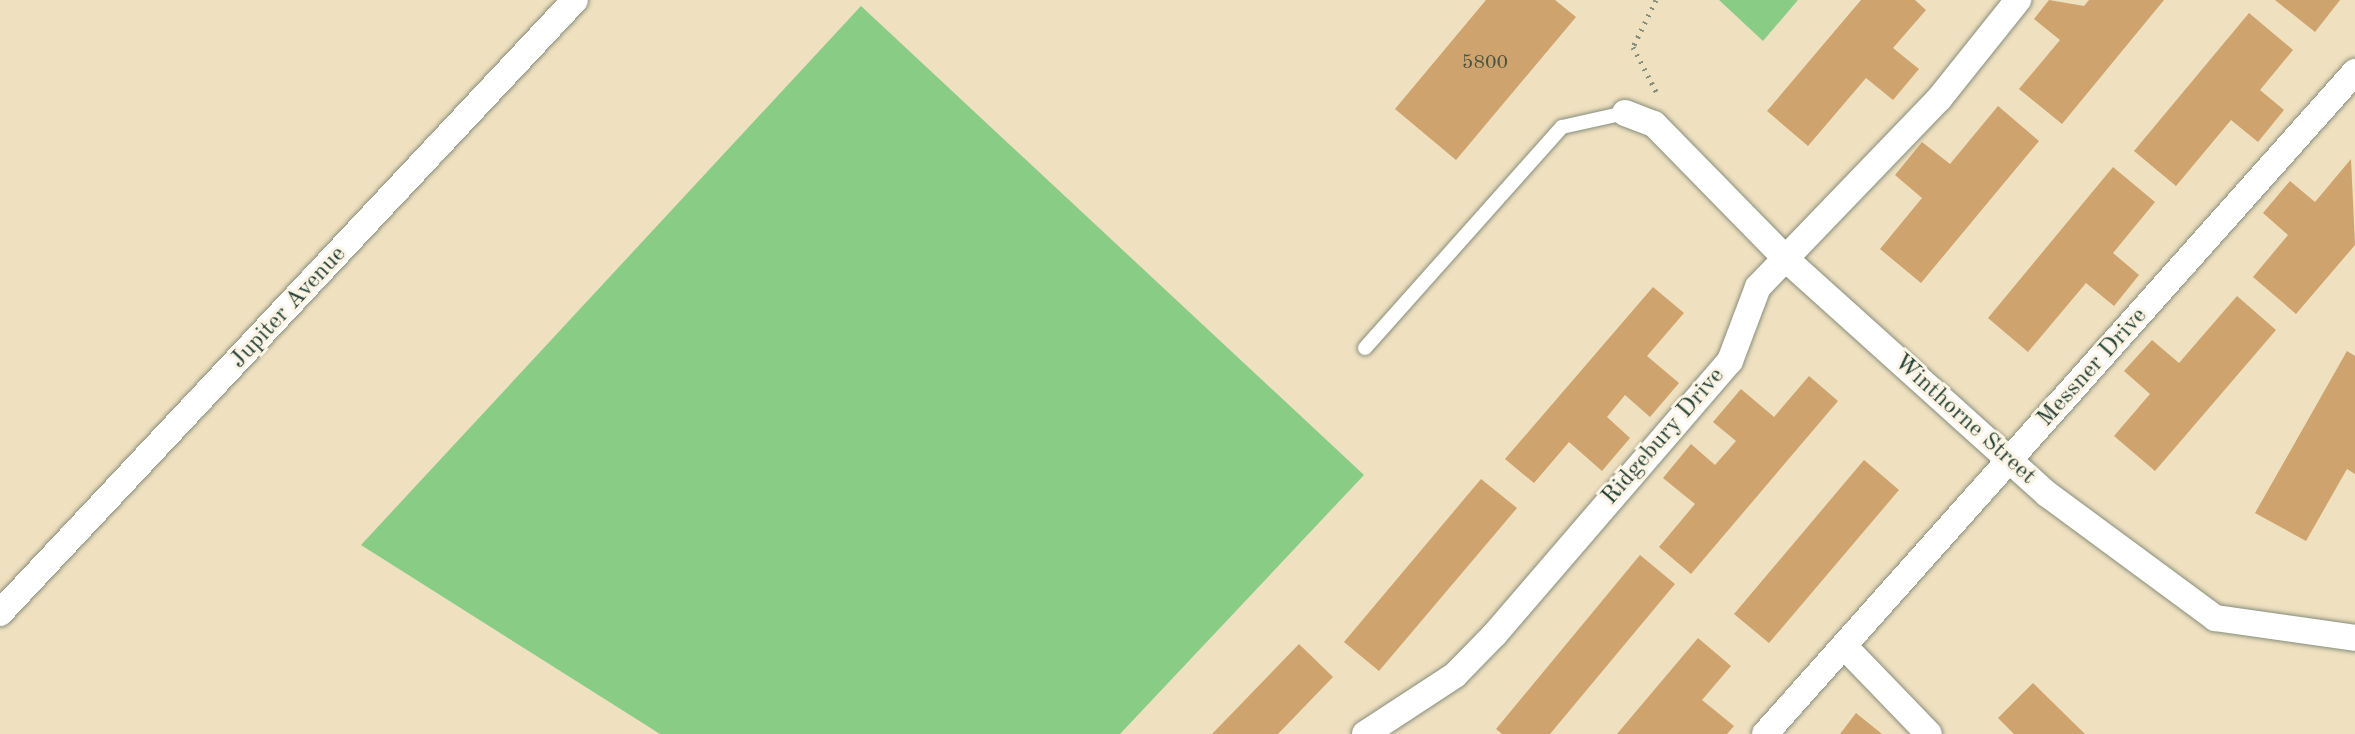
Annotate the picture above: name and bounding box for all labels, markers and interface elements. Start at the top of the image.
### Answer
house number: 5800 [1462,51,1508,75]
street label: Jupiter Avenue [225,241,353,375]
street label: Messner Drive [2032,303,2154,433]
street label: Winthorne Street [1887,349,2041,491]
street label: Ridgebury Drive [1597,363,1731,511]

